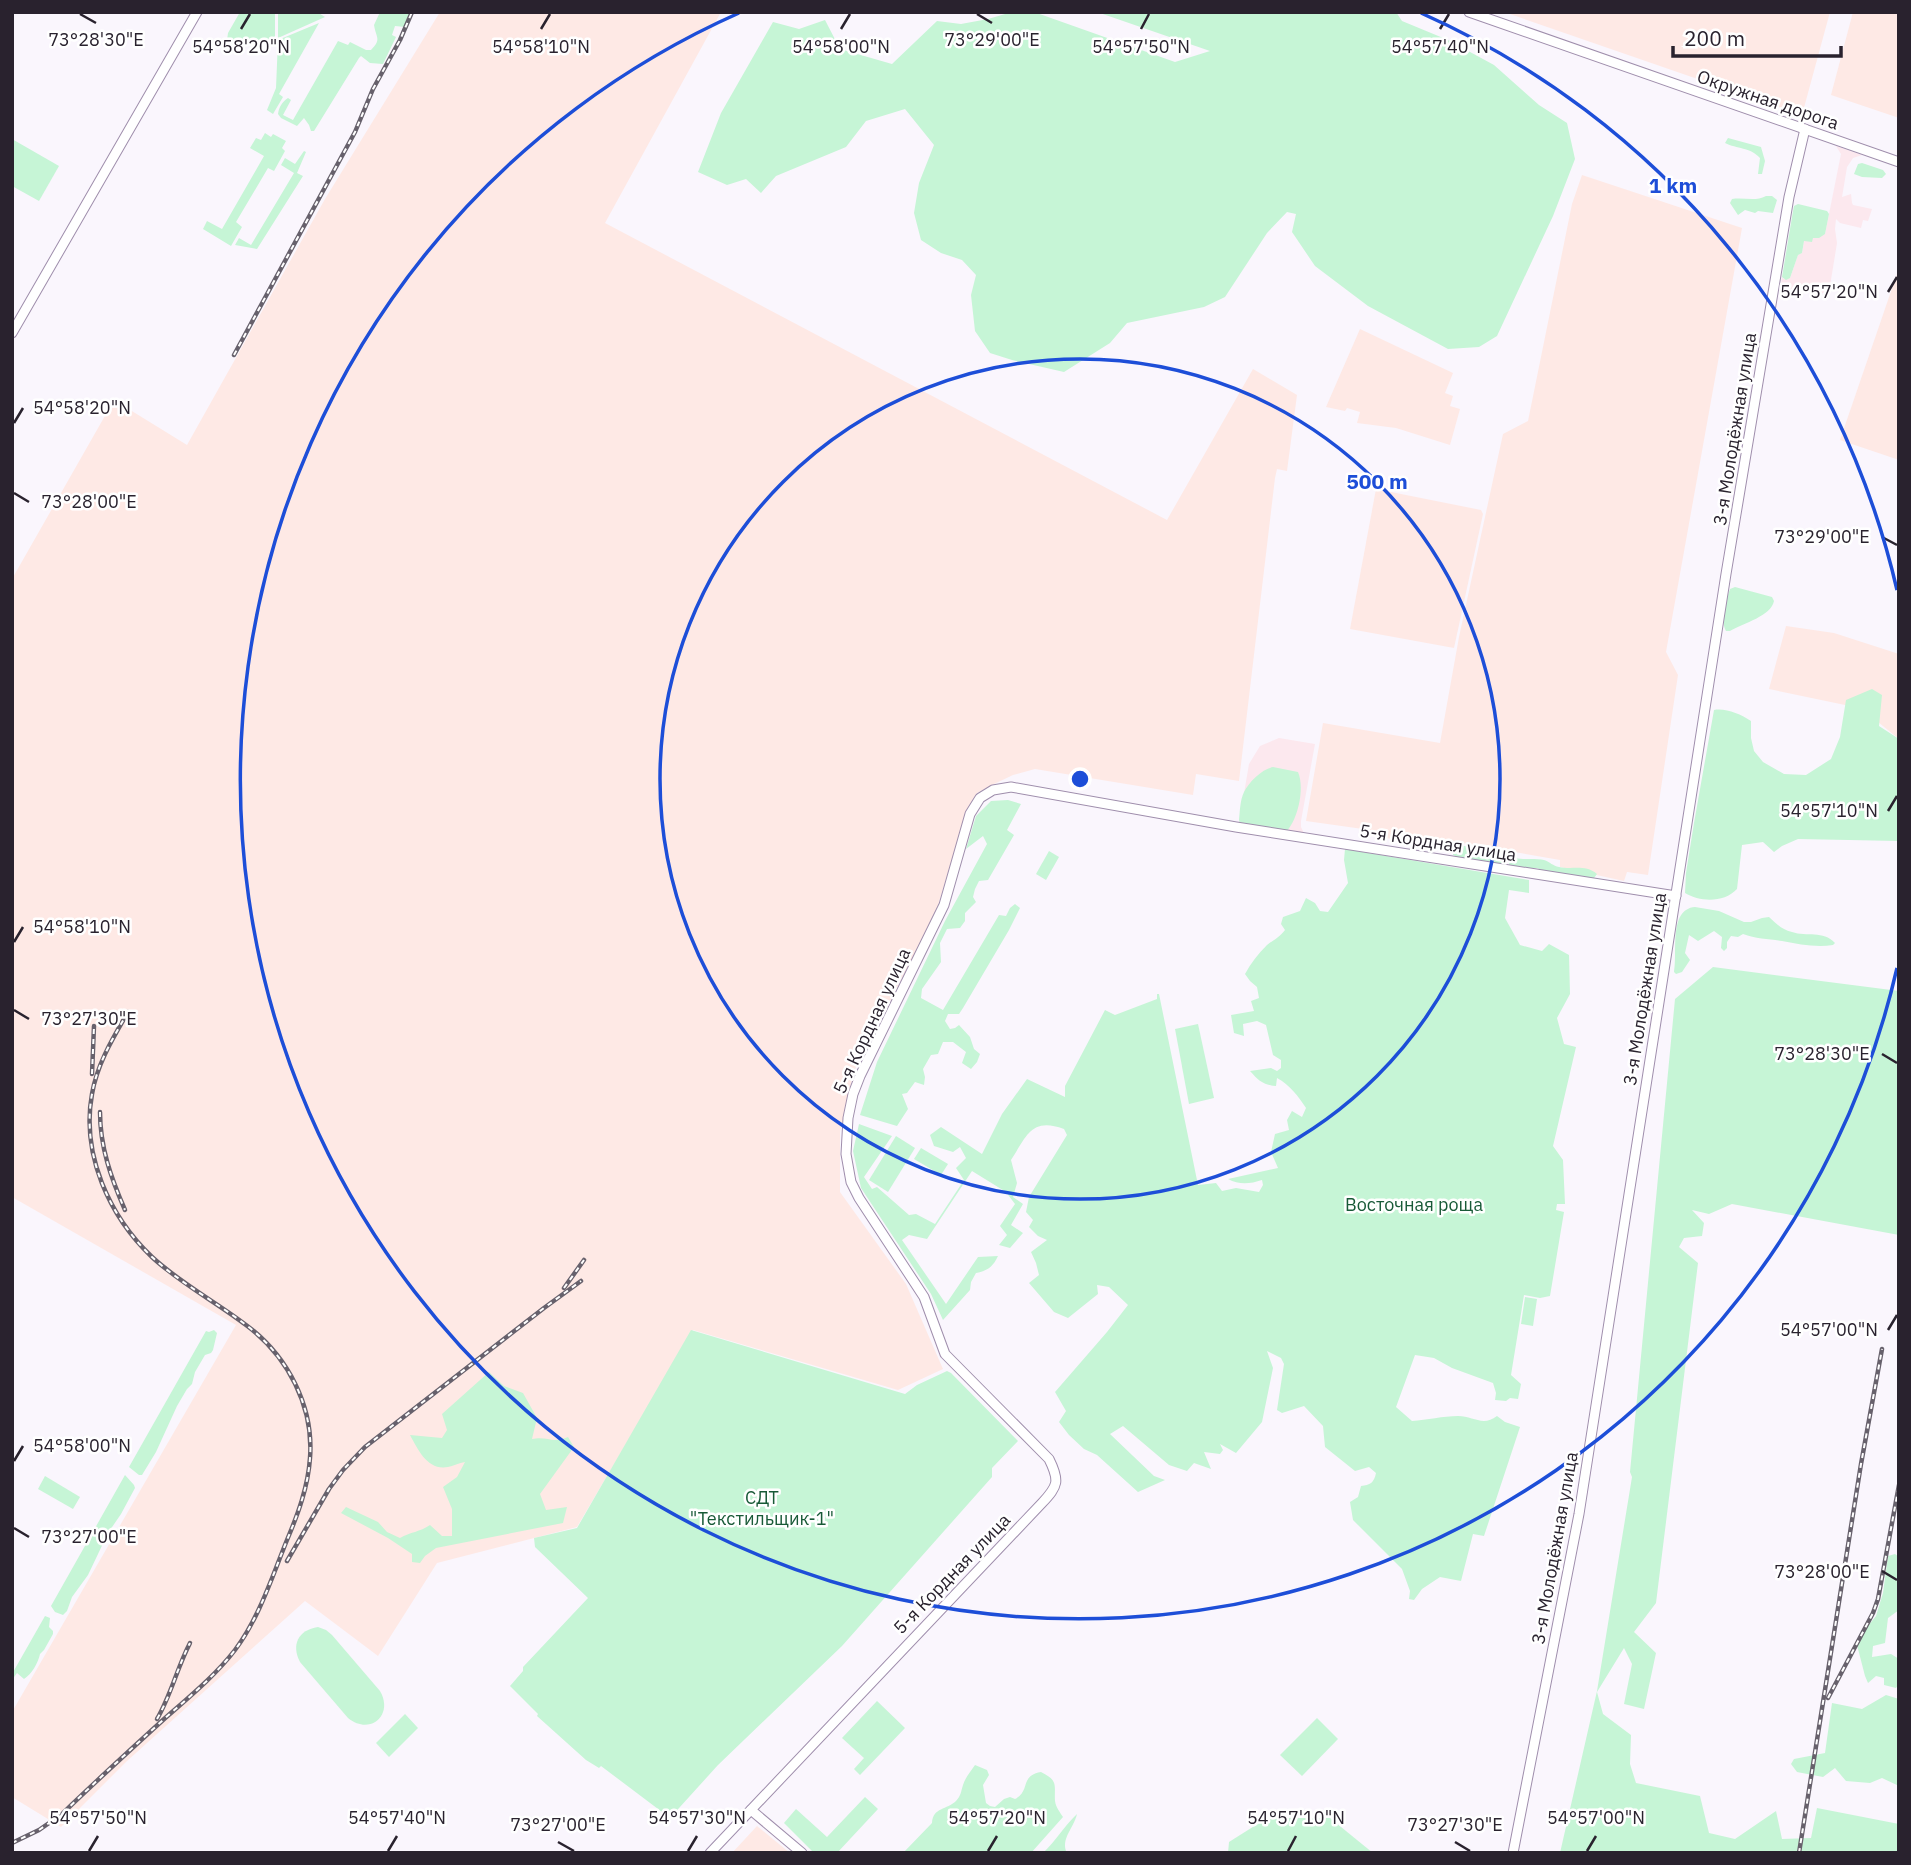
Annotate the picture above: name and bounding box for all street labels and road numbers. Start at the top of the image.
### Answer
street label: Окружная дорога [1694,64,1842,135]
street label: 3-я Молодёжная улица [1708,331,1761,527]
street label: 5-я Кордная улица [1358,819,1519,866]
street label: 3-я Молодёжная улица [1618,891,1671,1087]
street label: 5-я Кордная улица [828,944,916,1097]
street label: 3-я Молодёжная улица [1526,1450,1583,1646]
street label: 5-я Кордная улица [888,1508,1015,1639]

